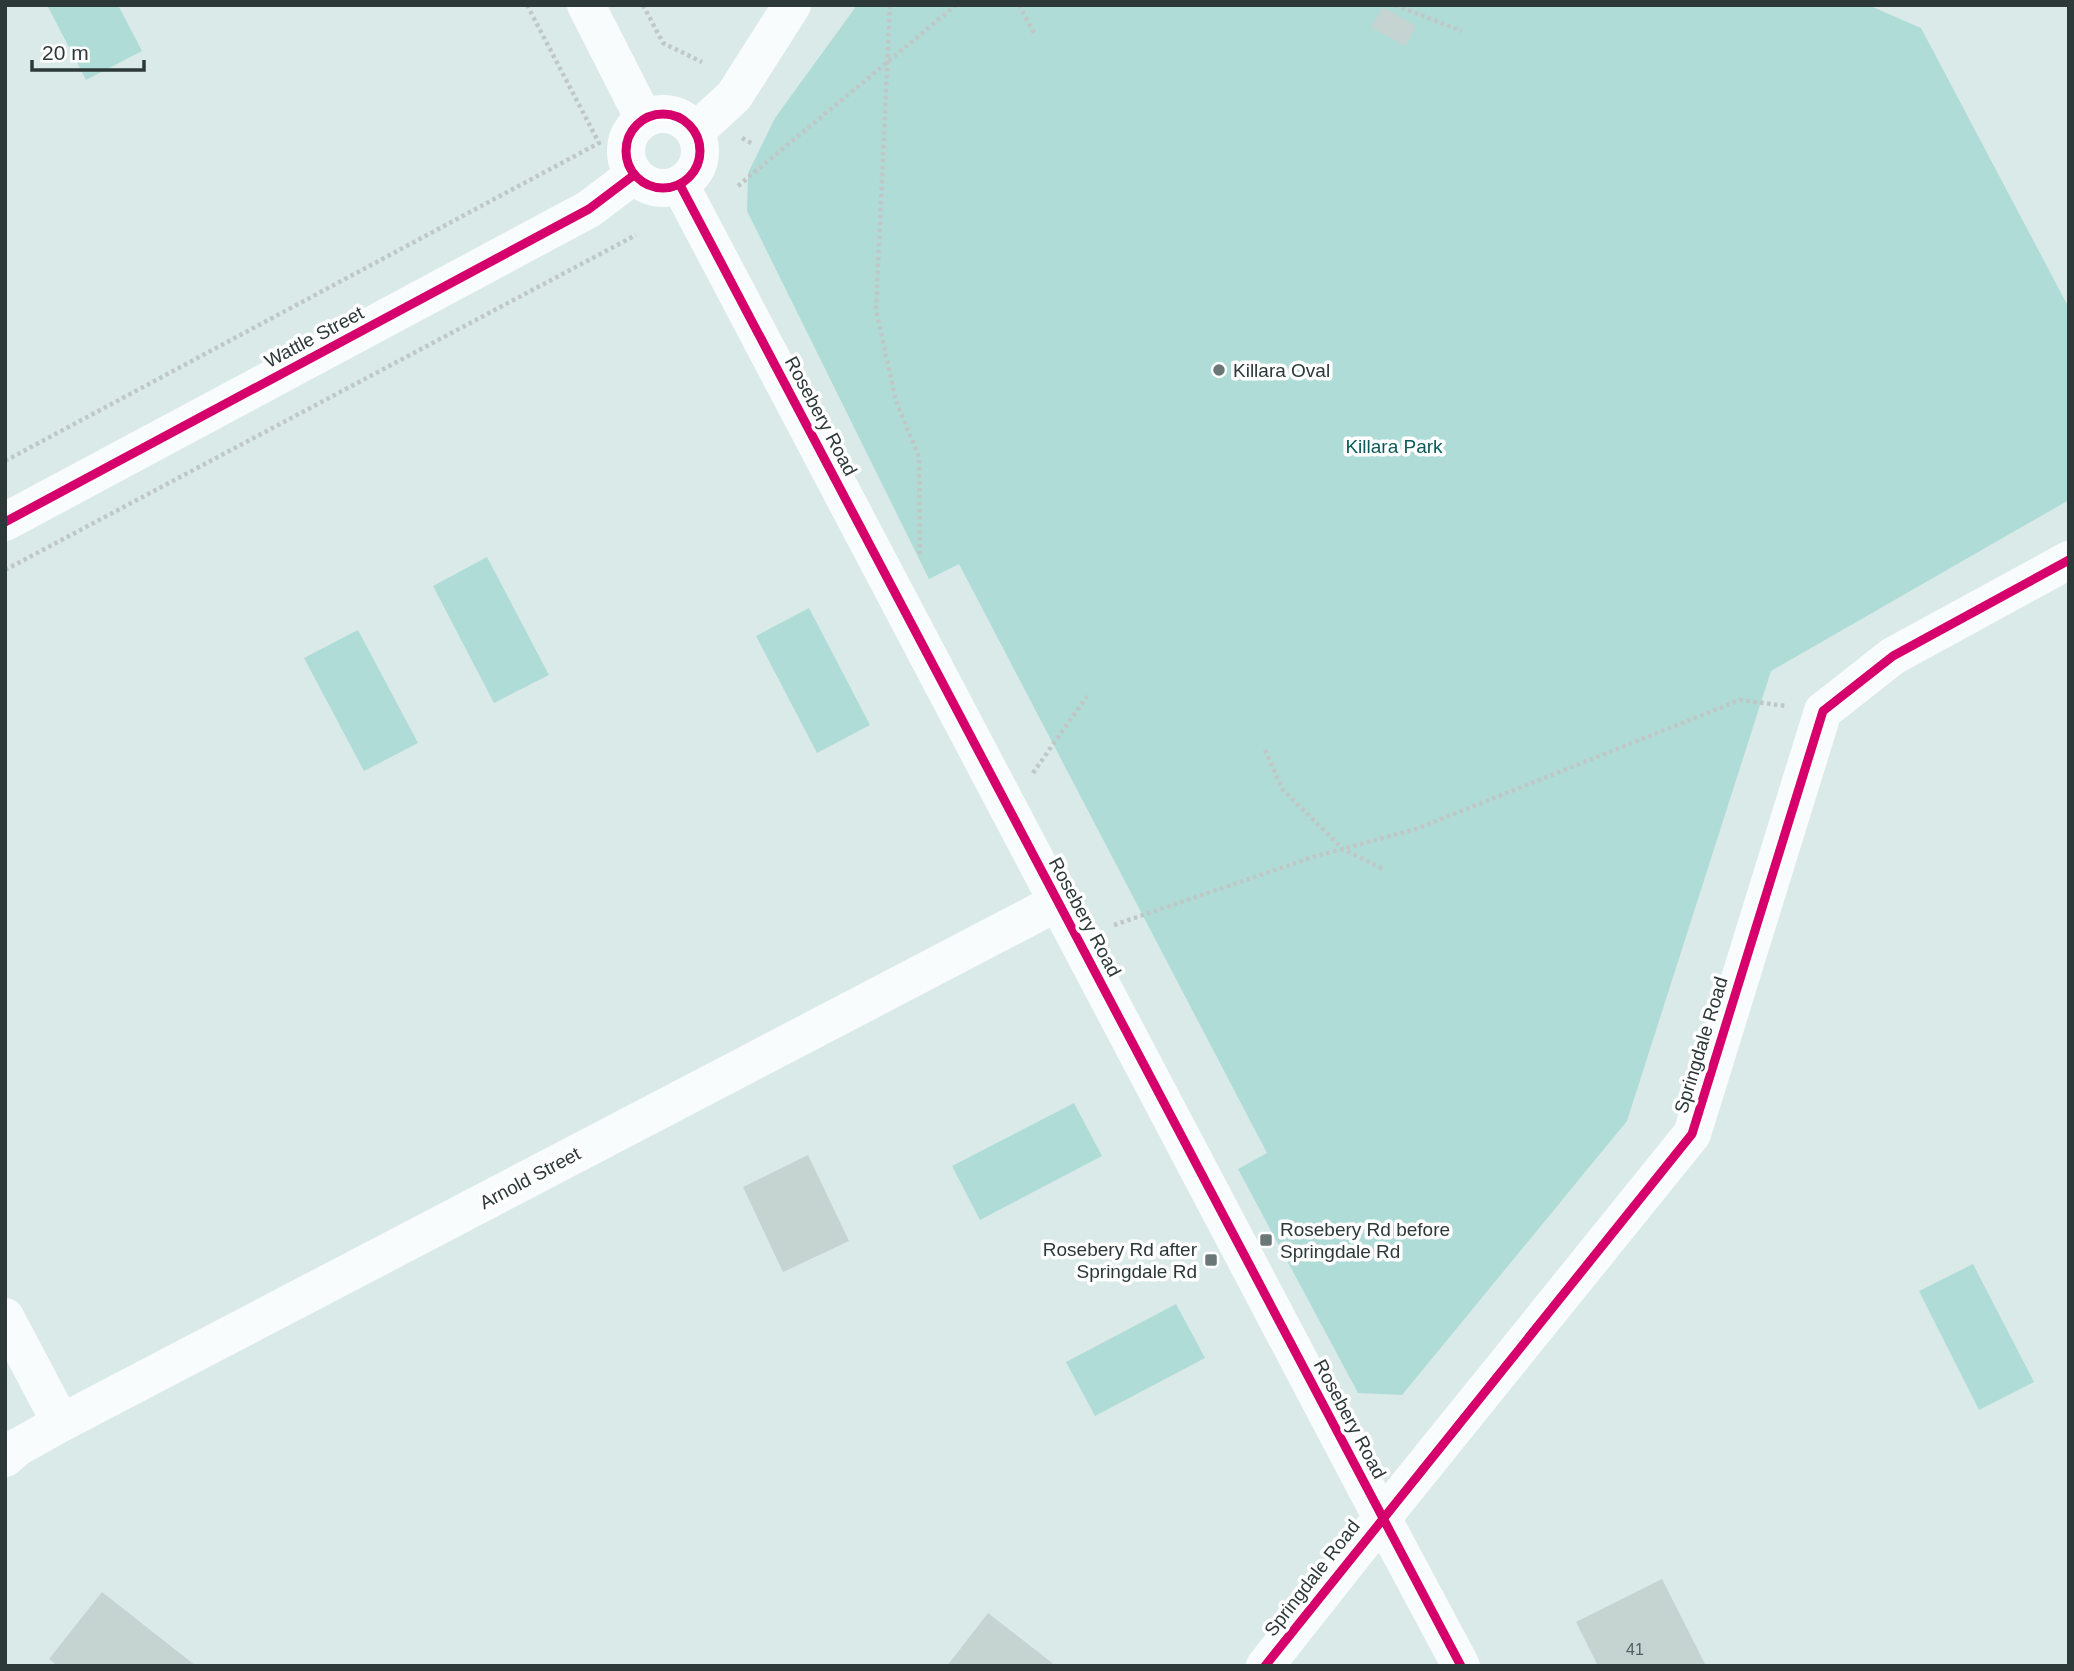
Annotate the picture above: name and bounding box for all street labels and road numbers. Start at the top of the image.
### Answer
street label: Wattle Street [261,302,368,372]
street label: Rosebery Road [781,353,861,479]
street label: Rosebery Road [1045,854,1125,980]
street label: Springdale Road [1670,974,1732,1116]
street label: Arnold Street [476,1142,585,1213]
street label: Rosebery Road [1310,1356,1390,1482]
street label: Springdale Road [1260,1516,1364,1640]

